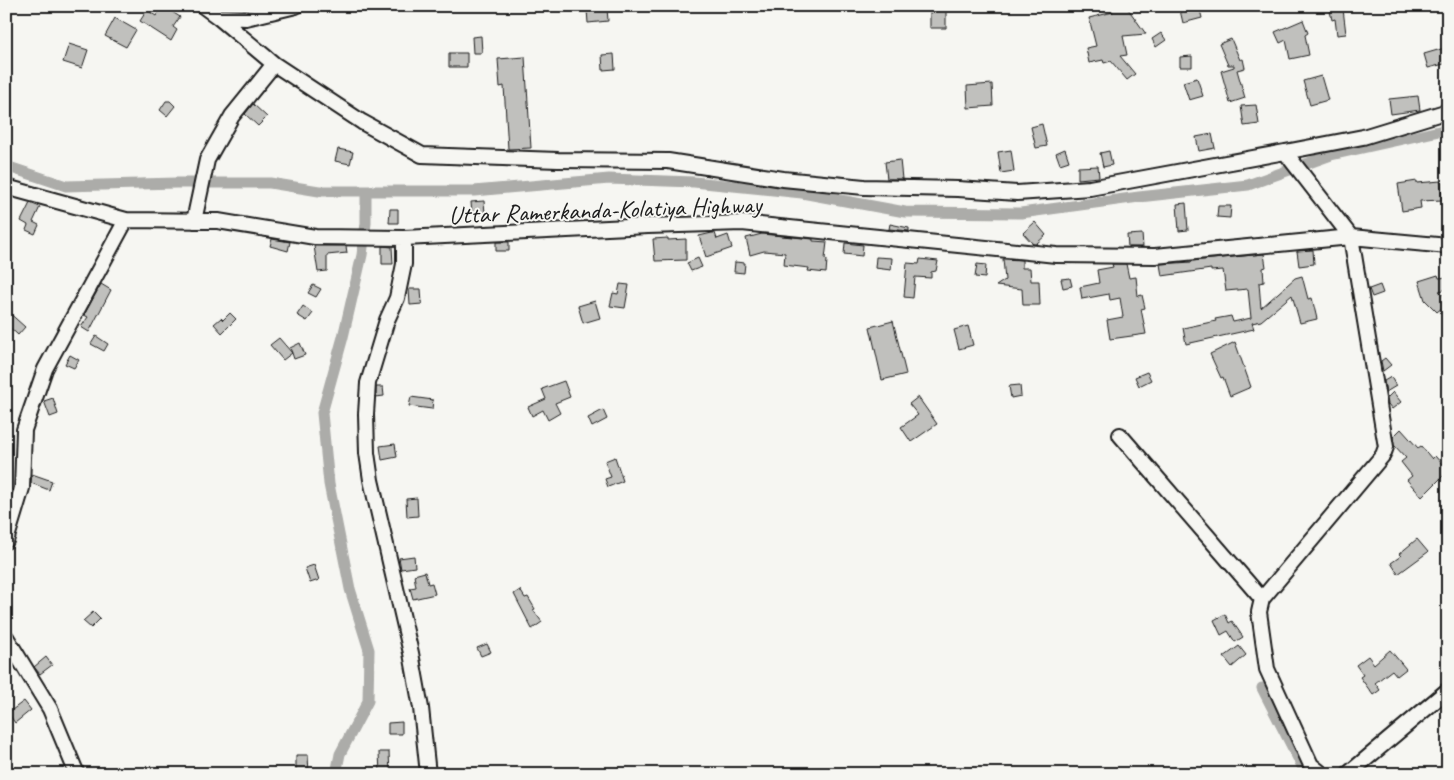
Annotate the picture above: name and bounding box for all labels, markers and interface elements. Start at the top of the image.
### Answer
street label: Uttar Ramerkanda-Kolatiya Highway [448,188,764,231]

